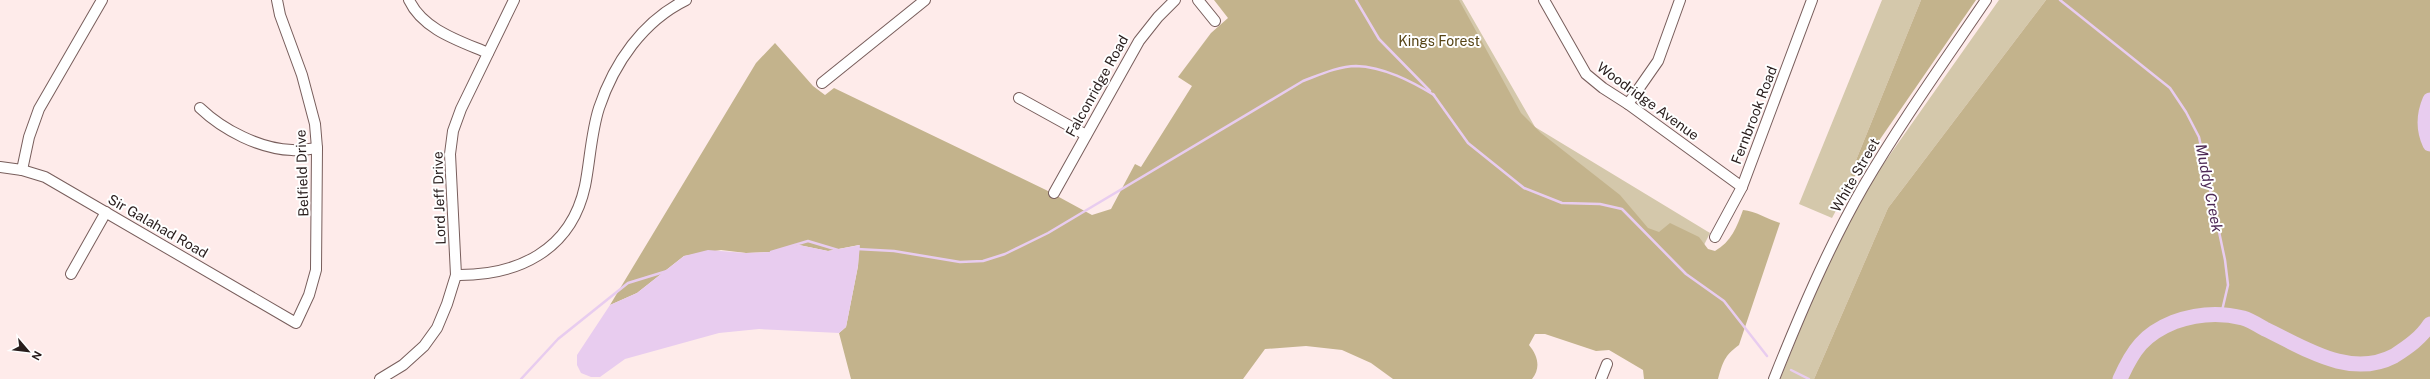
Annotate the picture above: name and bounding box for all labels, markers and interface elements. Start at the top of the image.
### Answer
street label: Falconridge Road [1062,32,1132,140]
park label: Kings Forest [1398,33,1480,49]
street label: Woodridge Avenue [1594,59,1702,143]
street label: Fernbrook Road [1728,64,1780,166]
street label: Belfield Drive [292,129,312,217]
street label: White Street [1828,135,1882,215]
water label: Muddy Creek [2193,142,2227,234]
street label: Lord Jeff Drive [429,151,449,245]
street label: Sir Galahad Road [105,191,211,261]
north arrow [8,331,48,371]
text: N [30,349,44,362]

